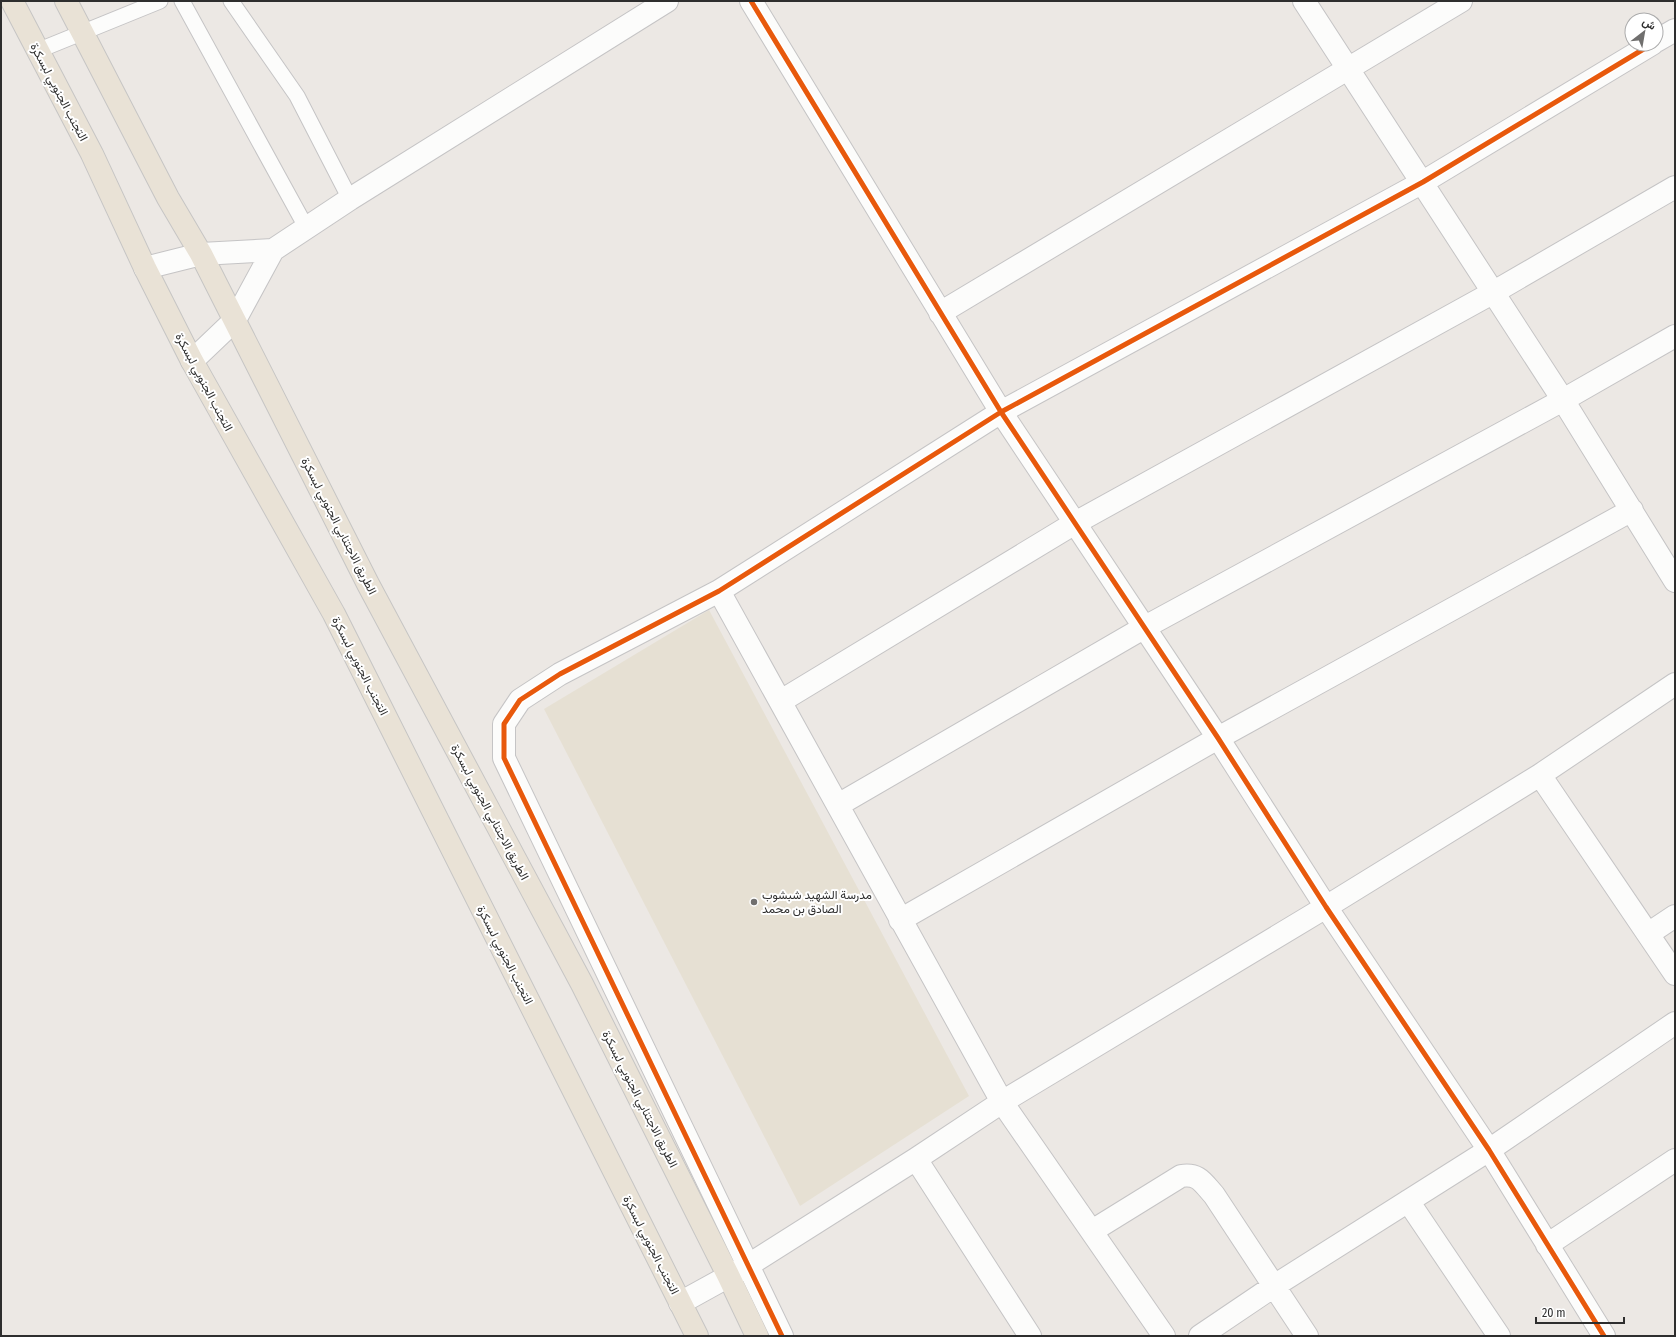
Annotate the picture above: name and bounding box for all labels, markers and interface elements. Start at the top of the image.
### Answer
north arrow [1624,12,1664,52]
text: ش [1640,15,1658,33]
street label: التجنب الجنوبي لبسكرة [25,41,91,145]
street label: التجنب الجنوبي لبسكرة [170,331,236,435]
street label: الطريق الاجتنابي الجنوبي لبسكرة [296,455,380,598]
street label: التجنب الجنوبي لبسكرة [326,614,391,719]
street label: الطريق الاجتنابي الجنوبي لبسكرة [446,742,532,884]
place label: مدرسة الشهيد شبشوب الصادق بن محمد [762,888,872,917]
marker: مدرسة الشهيد شبشوب الصادق بن محمد [749,897,759,907]
street label: التجنب الجنوبي لبسكرة [471,903,536,1008]
street label: الطريق الاجتنابي الجنوبي لبسكرة [597,1028,681,1171]
street label: التجنب الجنوبي لبسكرة [617,1193,682,1298]
scale bar [1536,1299,1624,1325]
text: 20 m [1542,1306,1566,1320]

